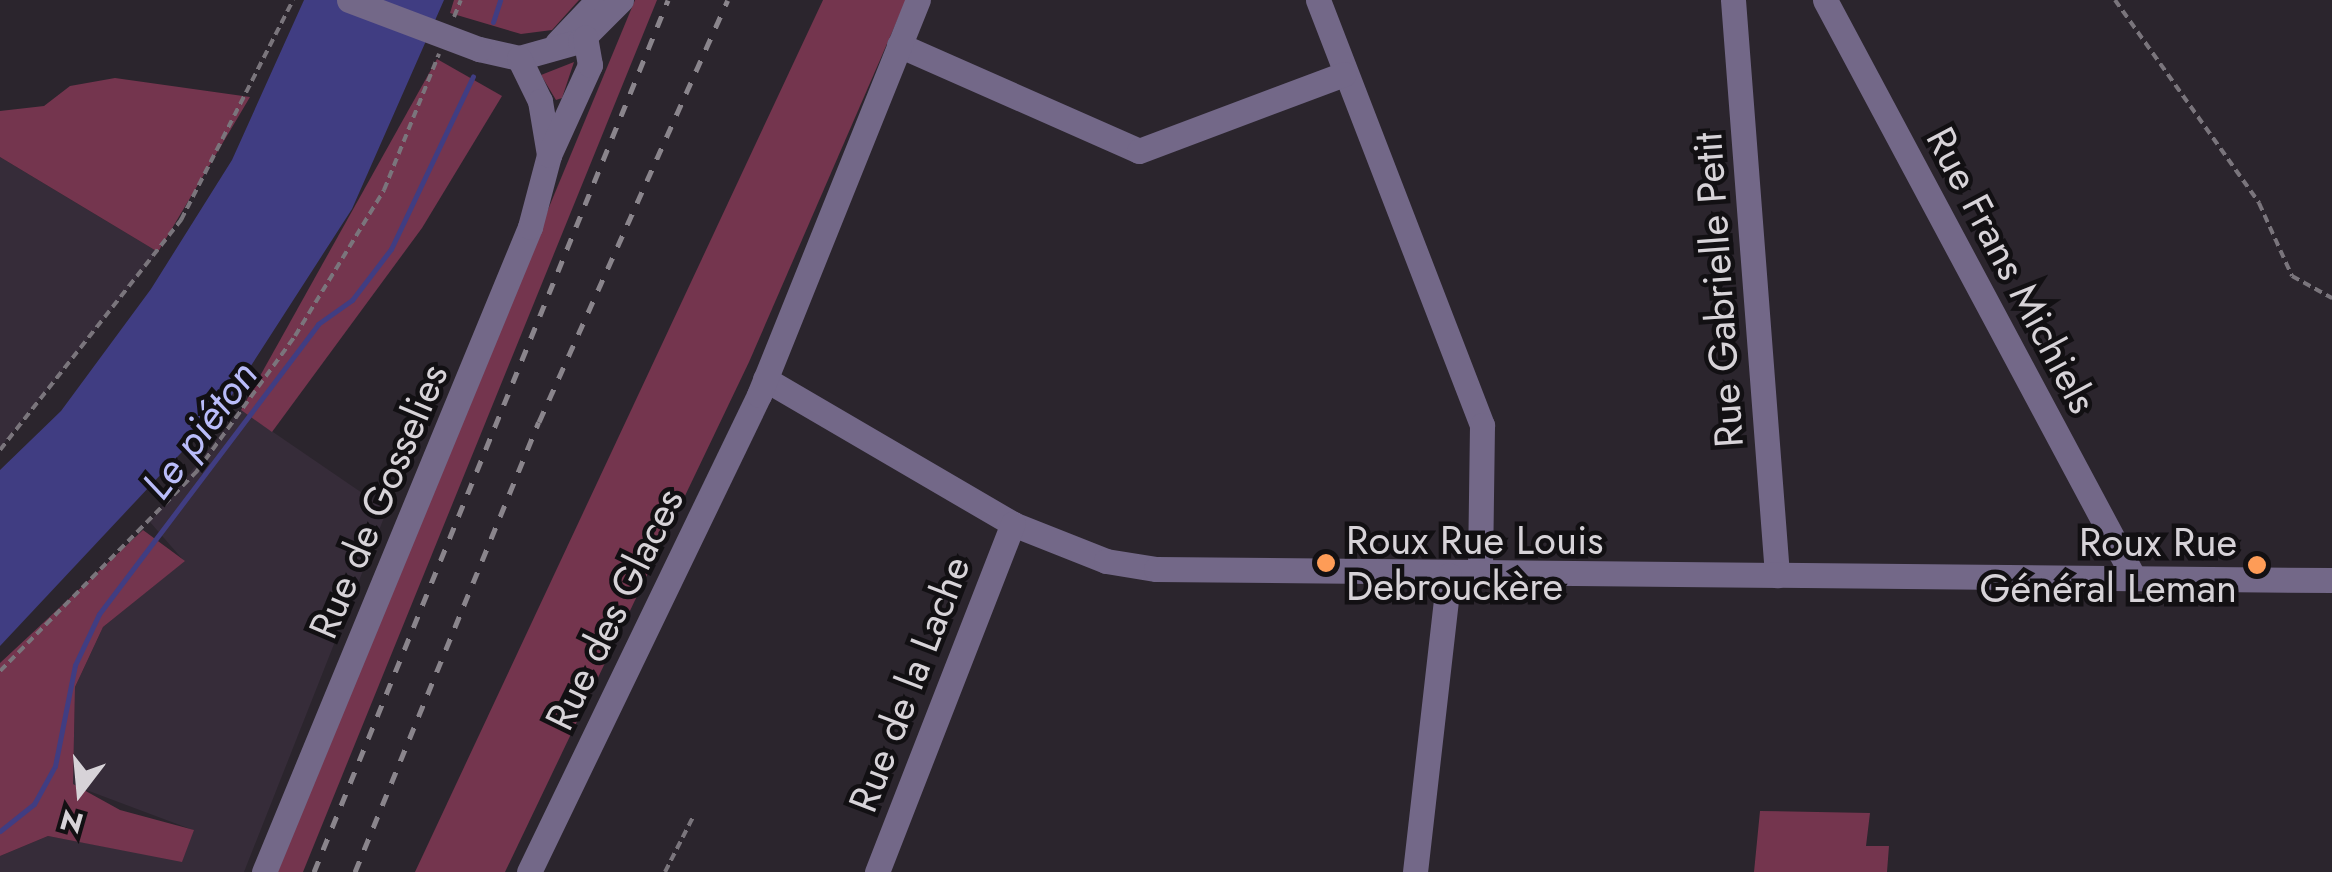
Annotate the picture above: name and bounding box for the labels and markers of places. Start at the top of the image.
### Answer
place label: Roux Rue Louis Debrouckère [1346,516,1603,610]
place label: Roux Rue Général Leman [1980,518,2237,612]
marker: Roux Rue Louis Debrouckère [1315,552,1337,574]
marker: Roux Rue Général Leman [2246,554,2268,576]

